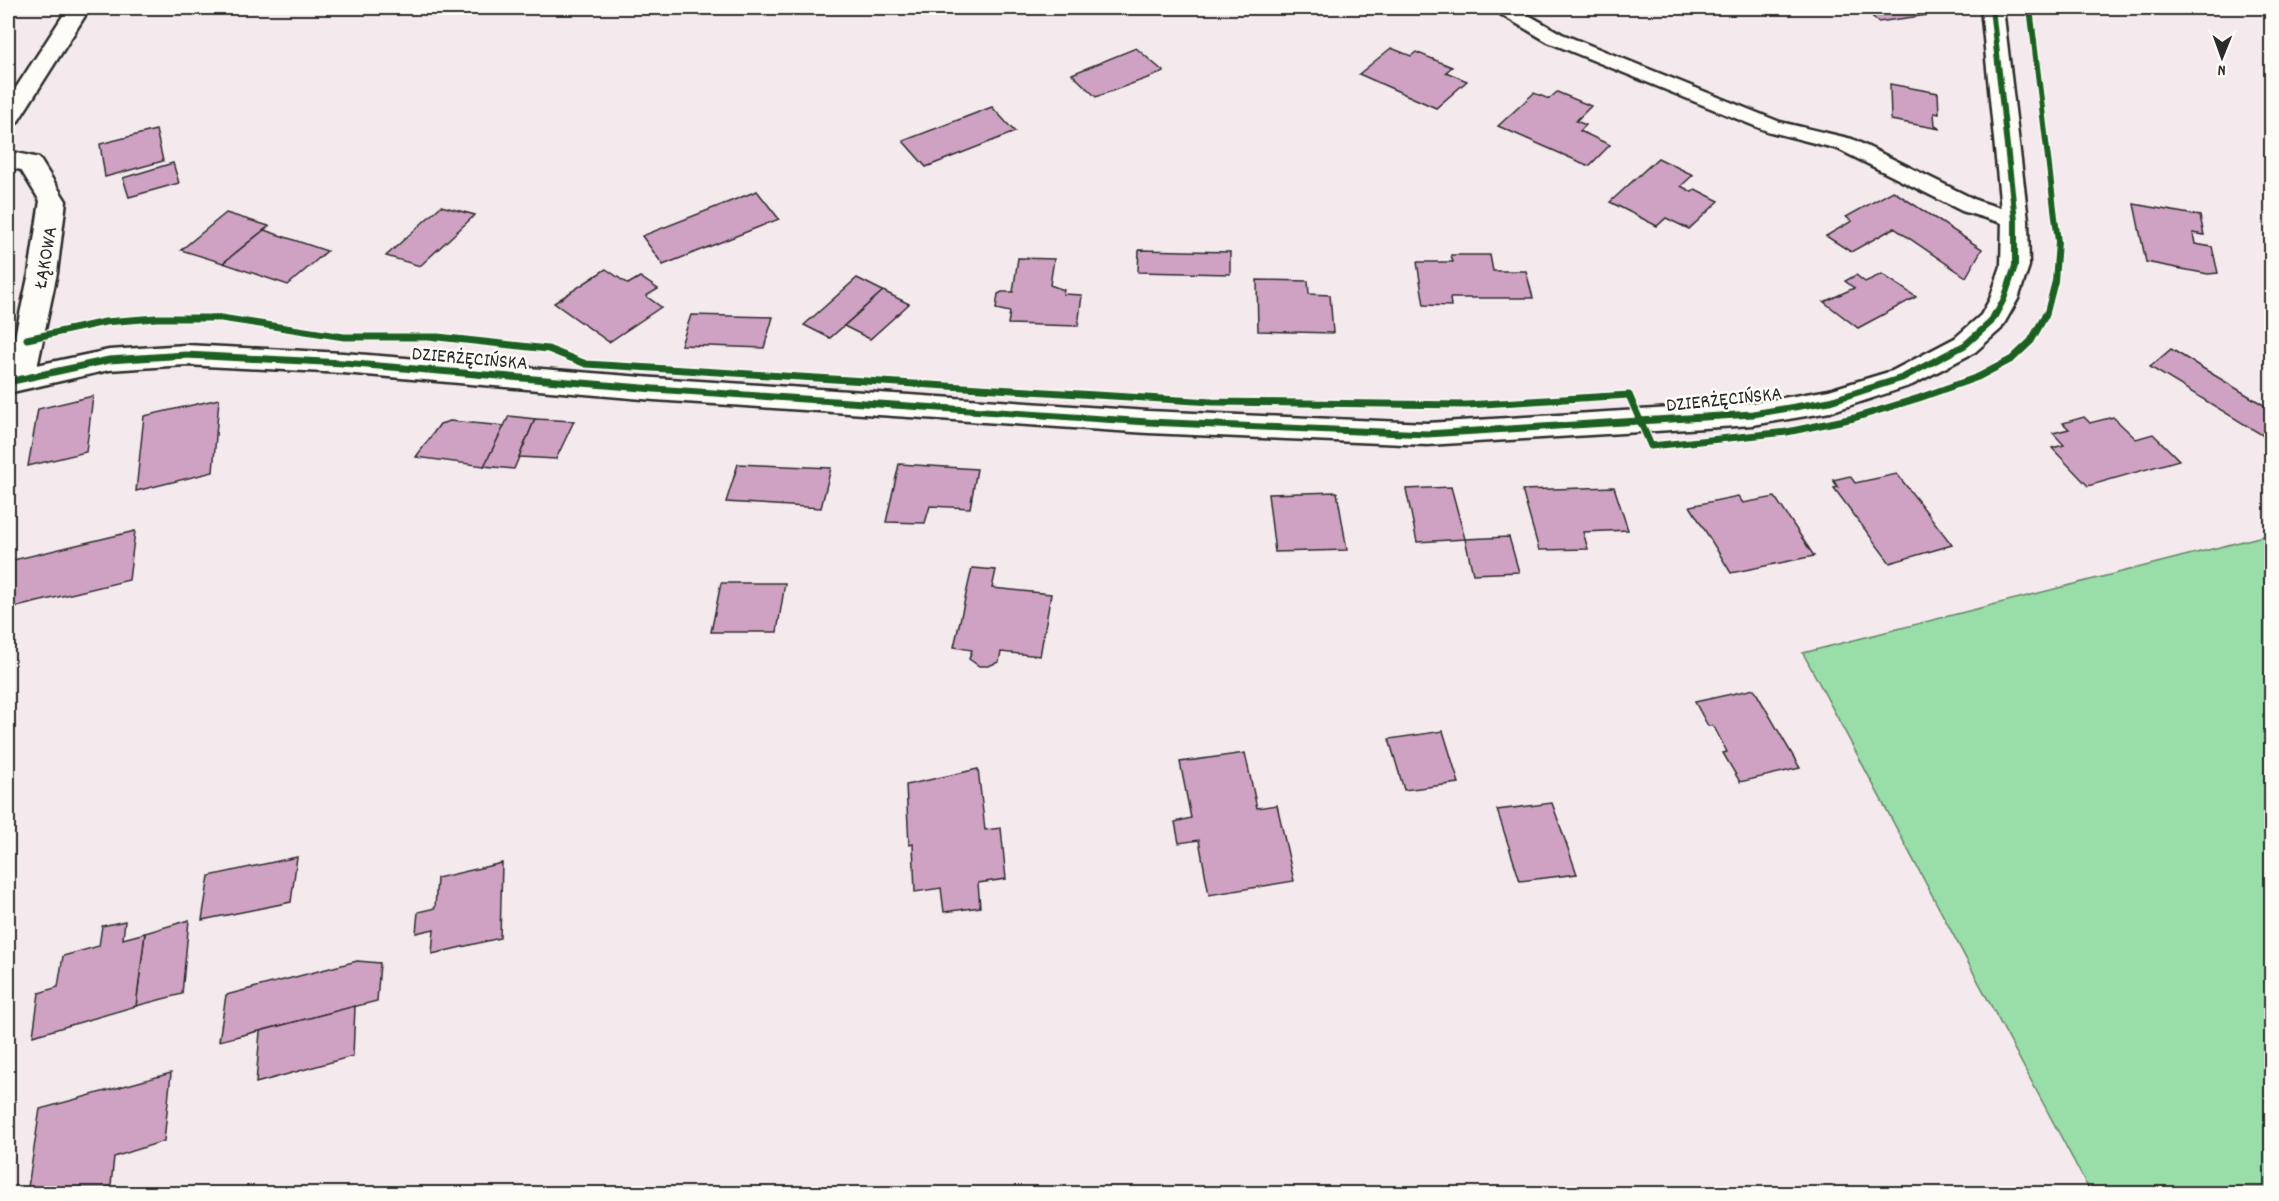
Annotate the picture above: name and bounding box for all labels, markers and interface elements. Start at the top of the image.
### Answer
north arrow [2192,27,2252,87]
text: N [2218,58,2226,81]
street label: ŁĄKOWA [28,224,66,292]
street label: DZIERŻĘCIŃSKA [410,341,529,379]
street label: DZIERŻĘCIŃSKA [1665,381,1784,421]

